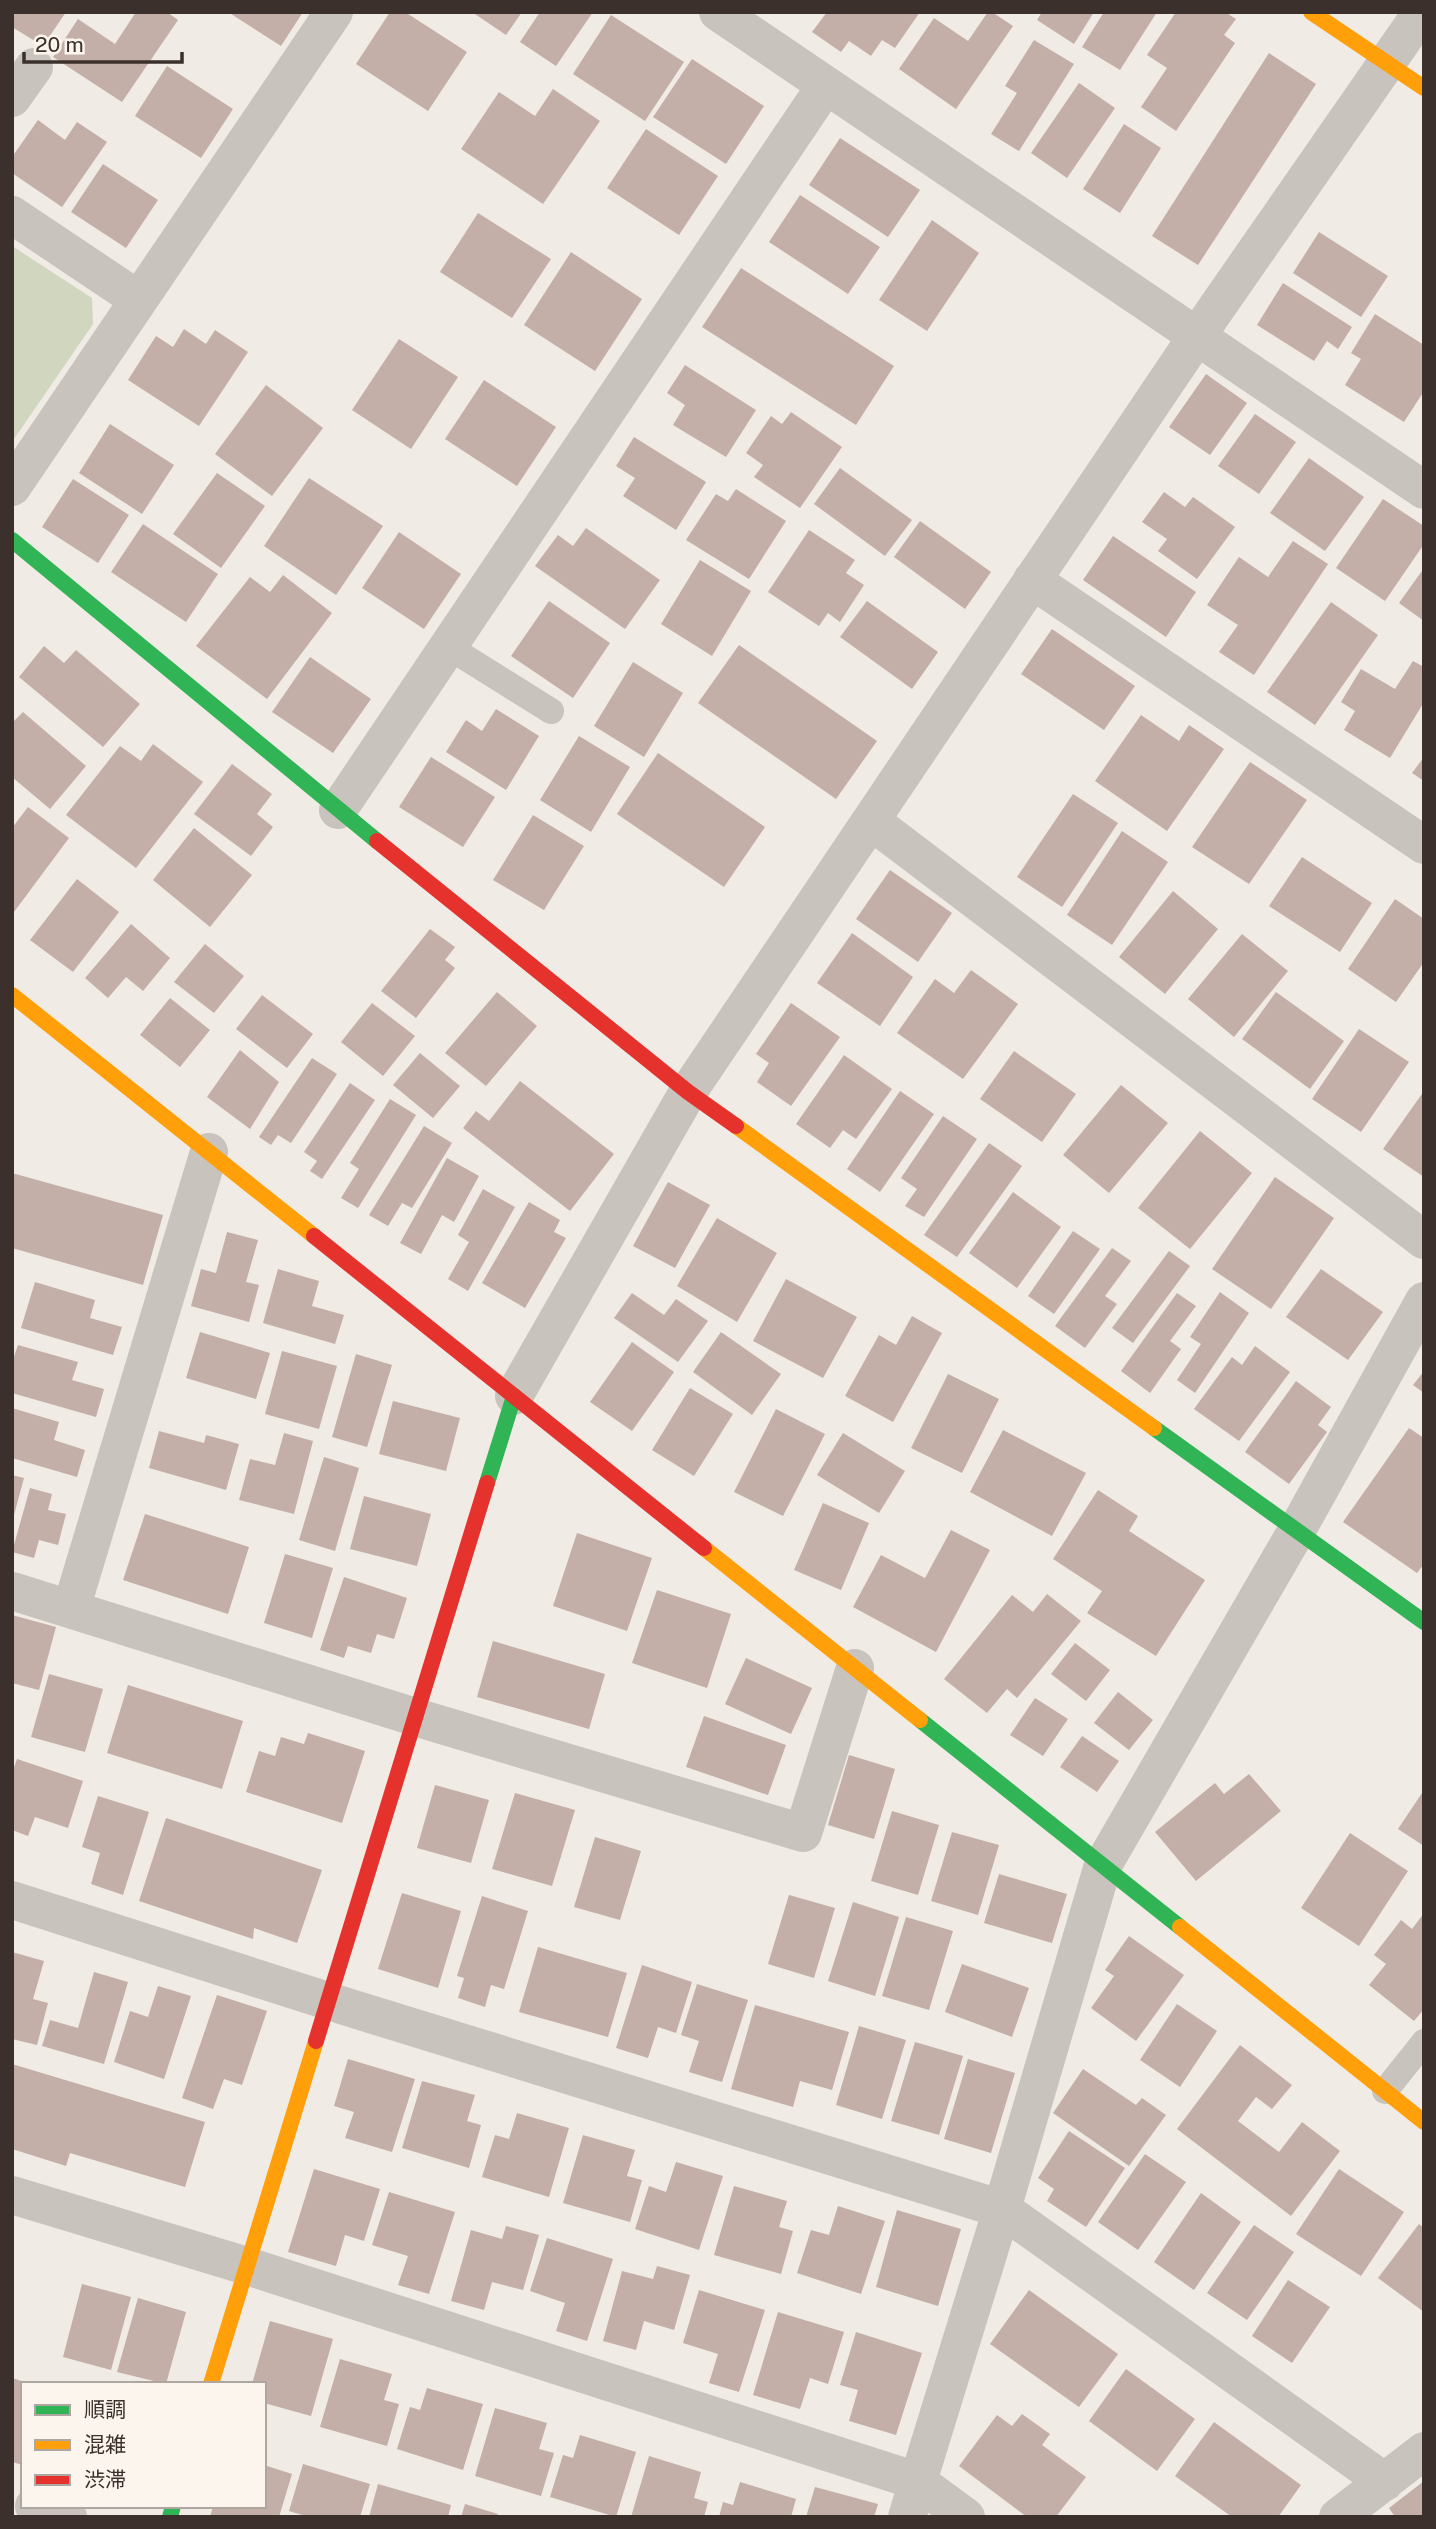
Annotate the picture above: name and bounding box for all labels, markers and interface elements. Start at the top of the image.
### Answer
scale bar [24,21,182,65]
text: 20 m [35,32,84,57]
legend [21,2382,266,2508]
text: 順調 [84,2397,126,2422]
text: 混雑 [84,2432,126,2457]
text: 渋滞 [84,2467,126,2492]

